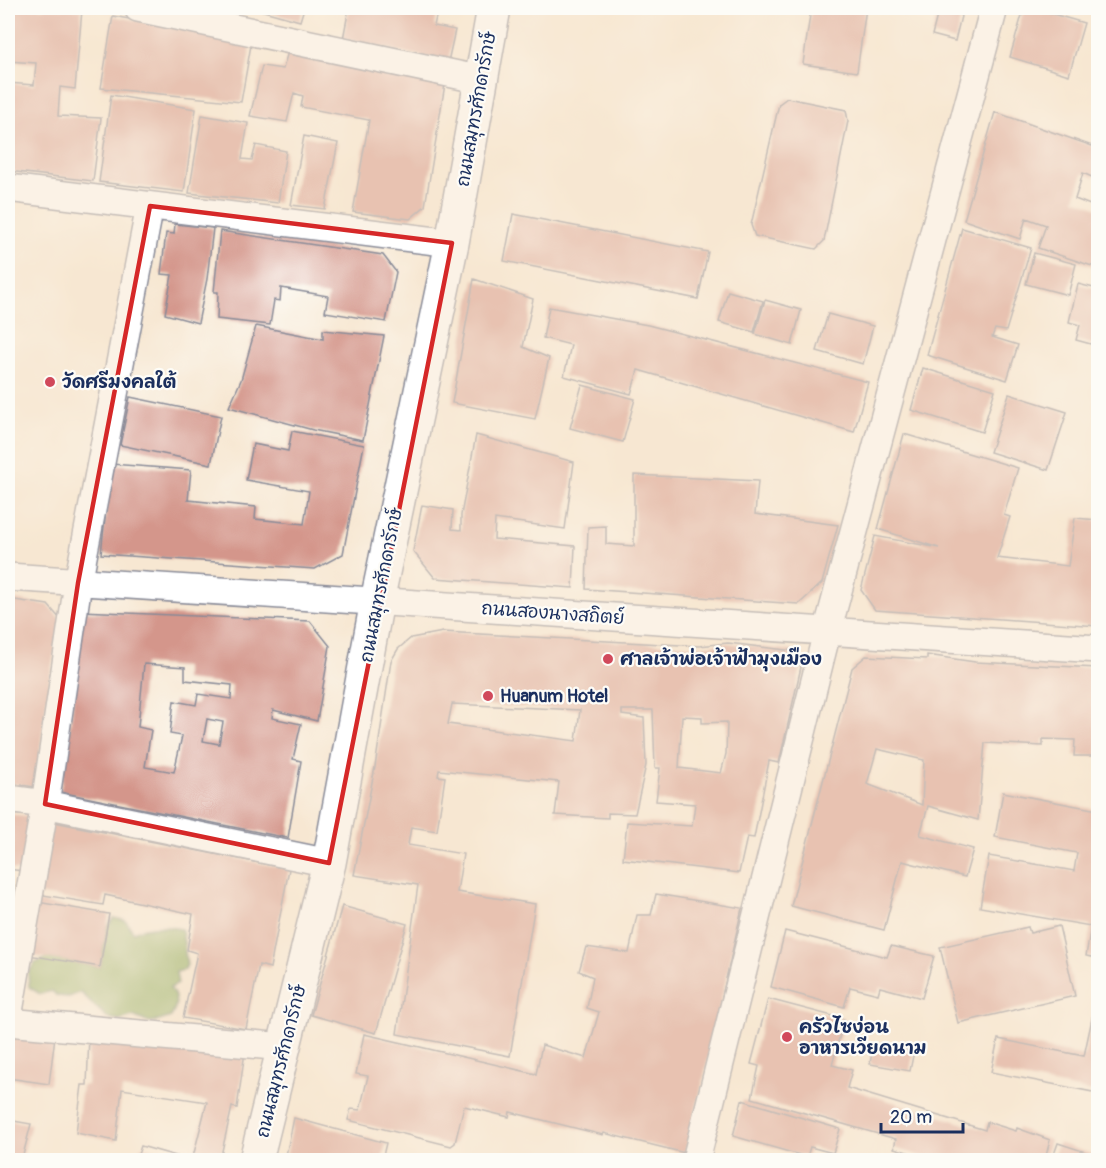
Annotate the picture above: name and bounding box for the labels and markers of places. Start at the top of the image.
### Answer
place label: วัดศรีมงคลใต้ [62,370,177,394]
marker: วัดศรีมงคลใต้ [43,375,57,389]
place label: ศาลเจ้าพ่อเจ้าฟ้ามุงเมือง [620,647,822,672]
marker: ศาลเจ้าพ่อเจ้าฟ้ามุงเมือง [601,652,615,666]
place label: Huanum Hotel [500,685,608,708]
marker: Huanum Hotel [481,689,495,703]
place label: ครัวไซง่อน อาหารเวียดนาม [799,1015,926,1060]
marker: ครัวไซง่อน อาหารเวียดนาม [780,1030,794,1044]

